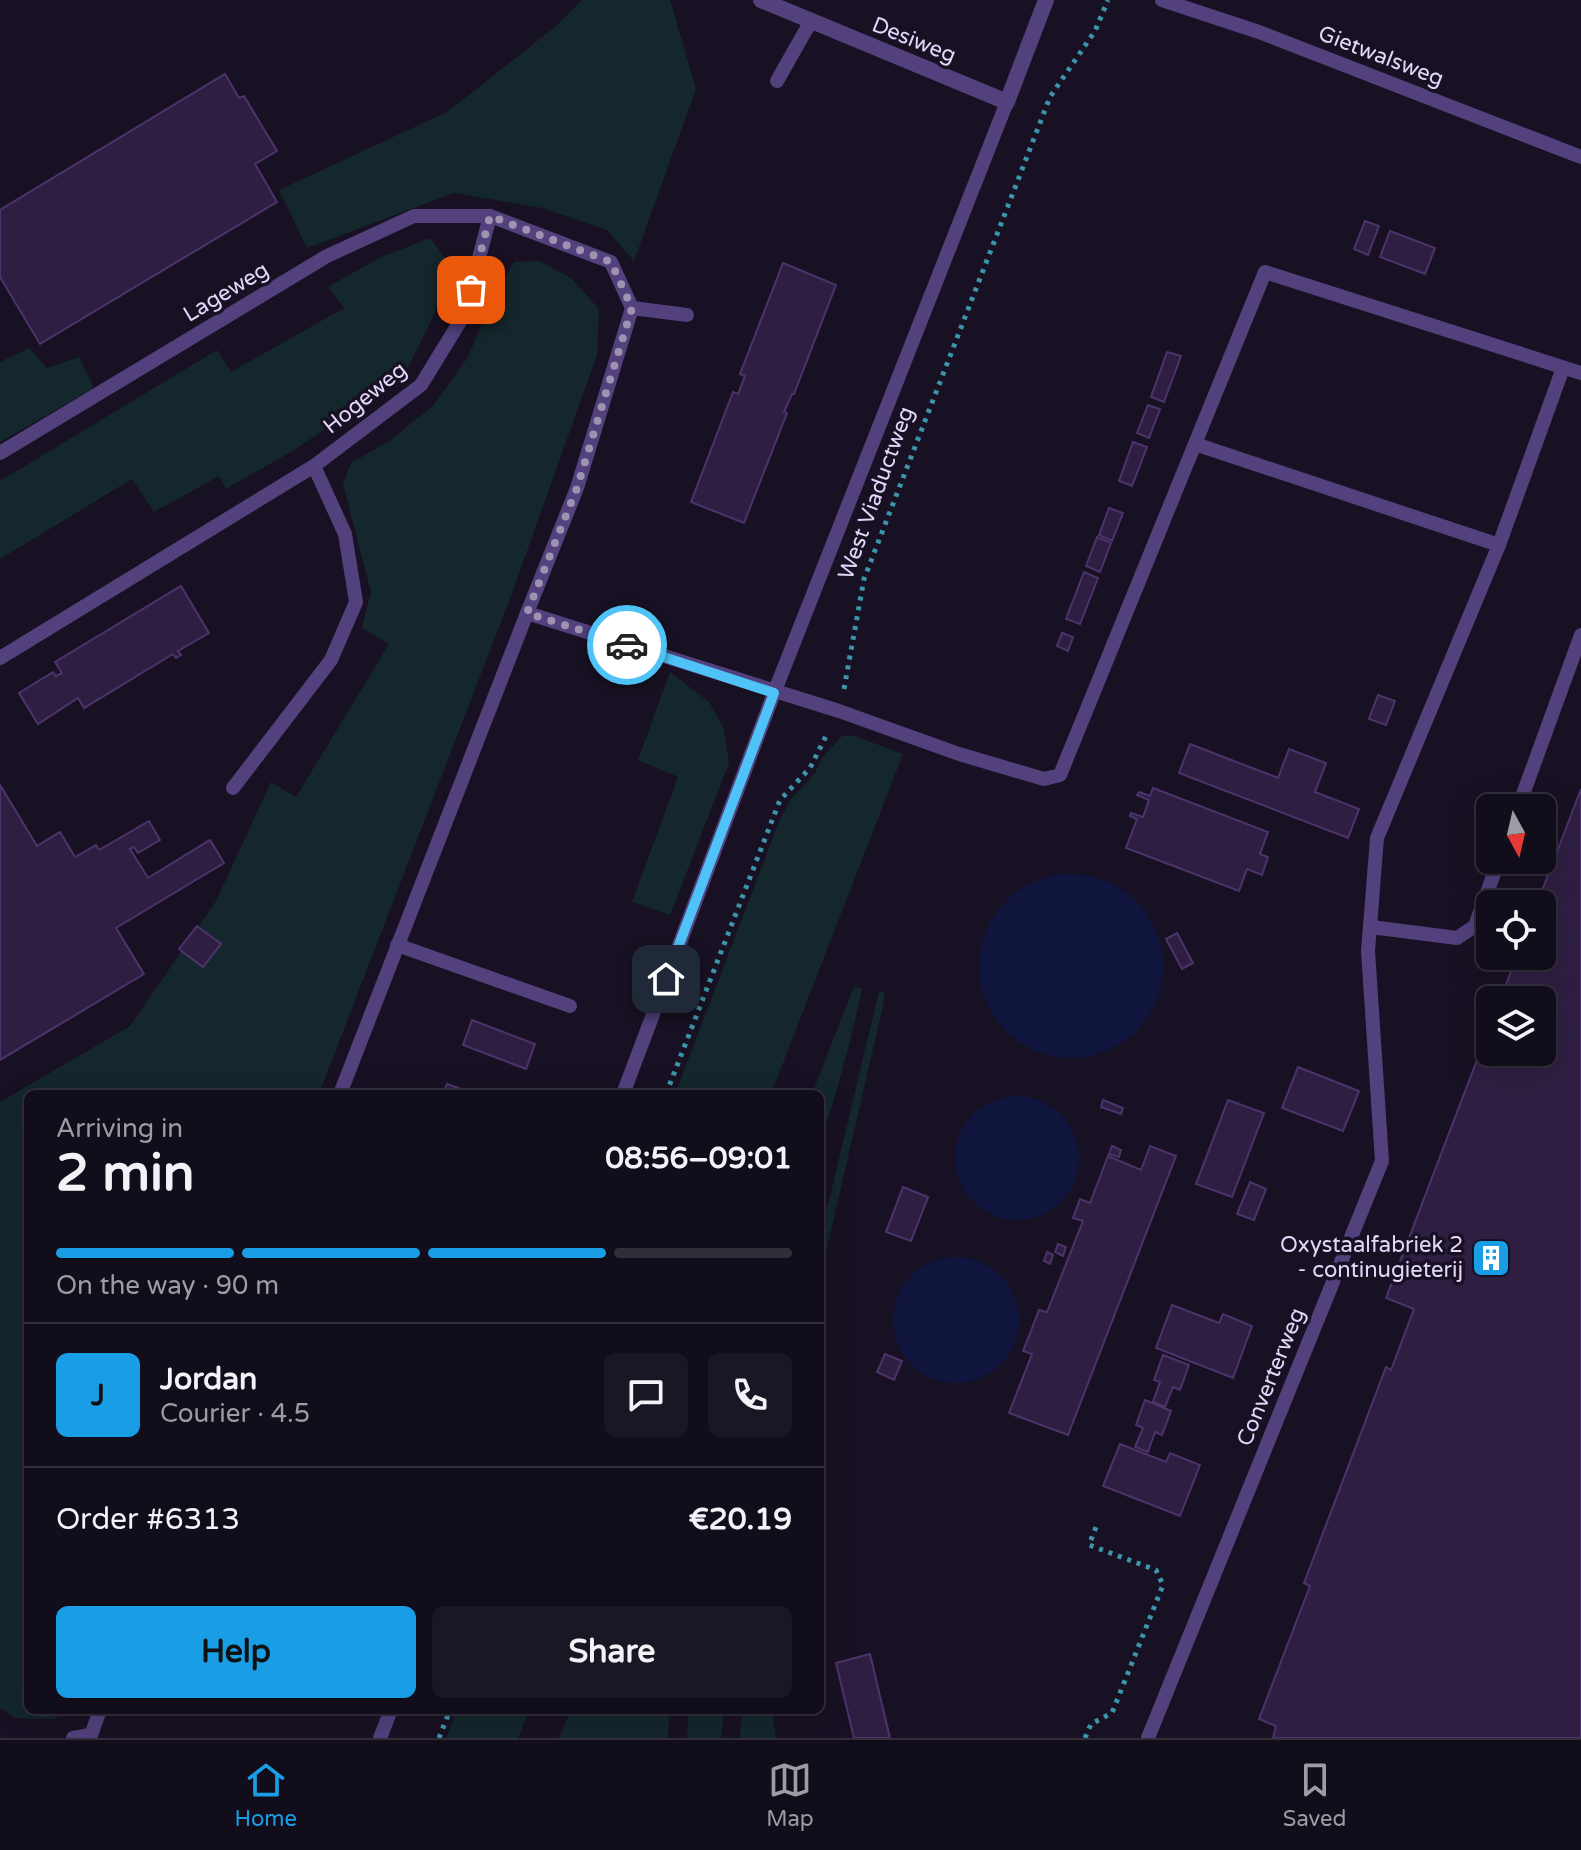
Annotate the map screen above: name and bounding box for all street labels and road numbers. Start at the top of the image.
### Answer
street label: Desiweg [868,11,960,69]
street label: Gietwalsweg [1315,20,1447,92]
street label: Lageweg [179,256,273,328]
street label: Hogeweg [318,357,412,439]
street label: West Viaductweg [833,403,919,583]
street label: Converterweg [1231,1304,1311,1450]

